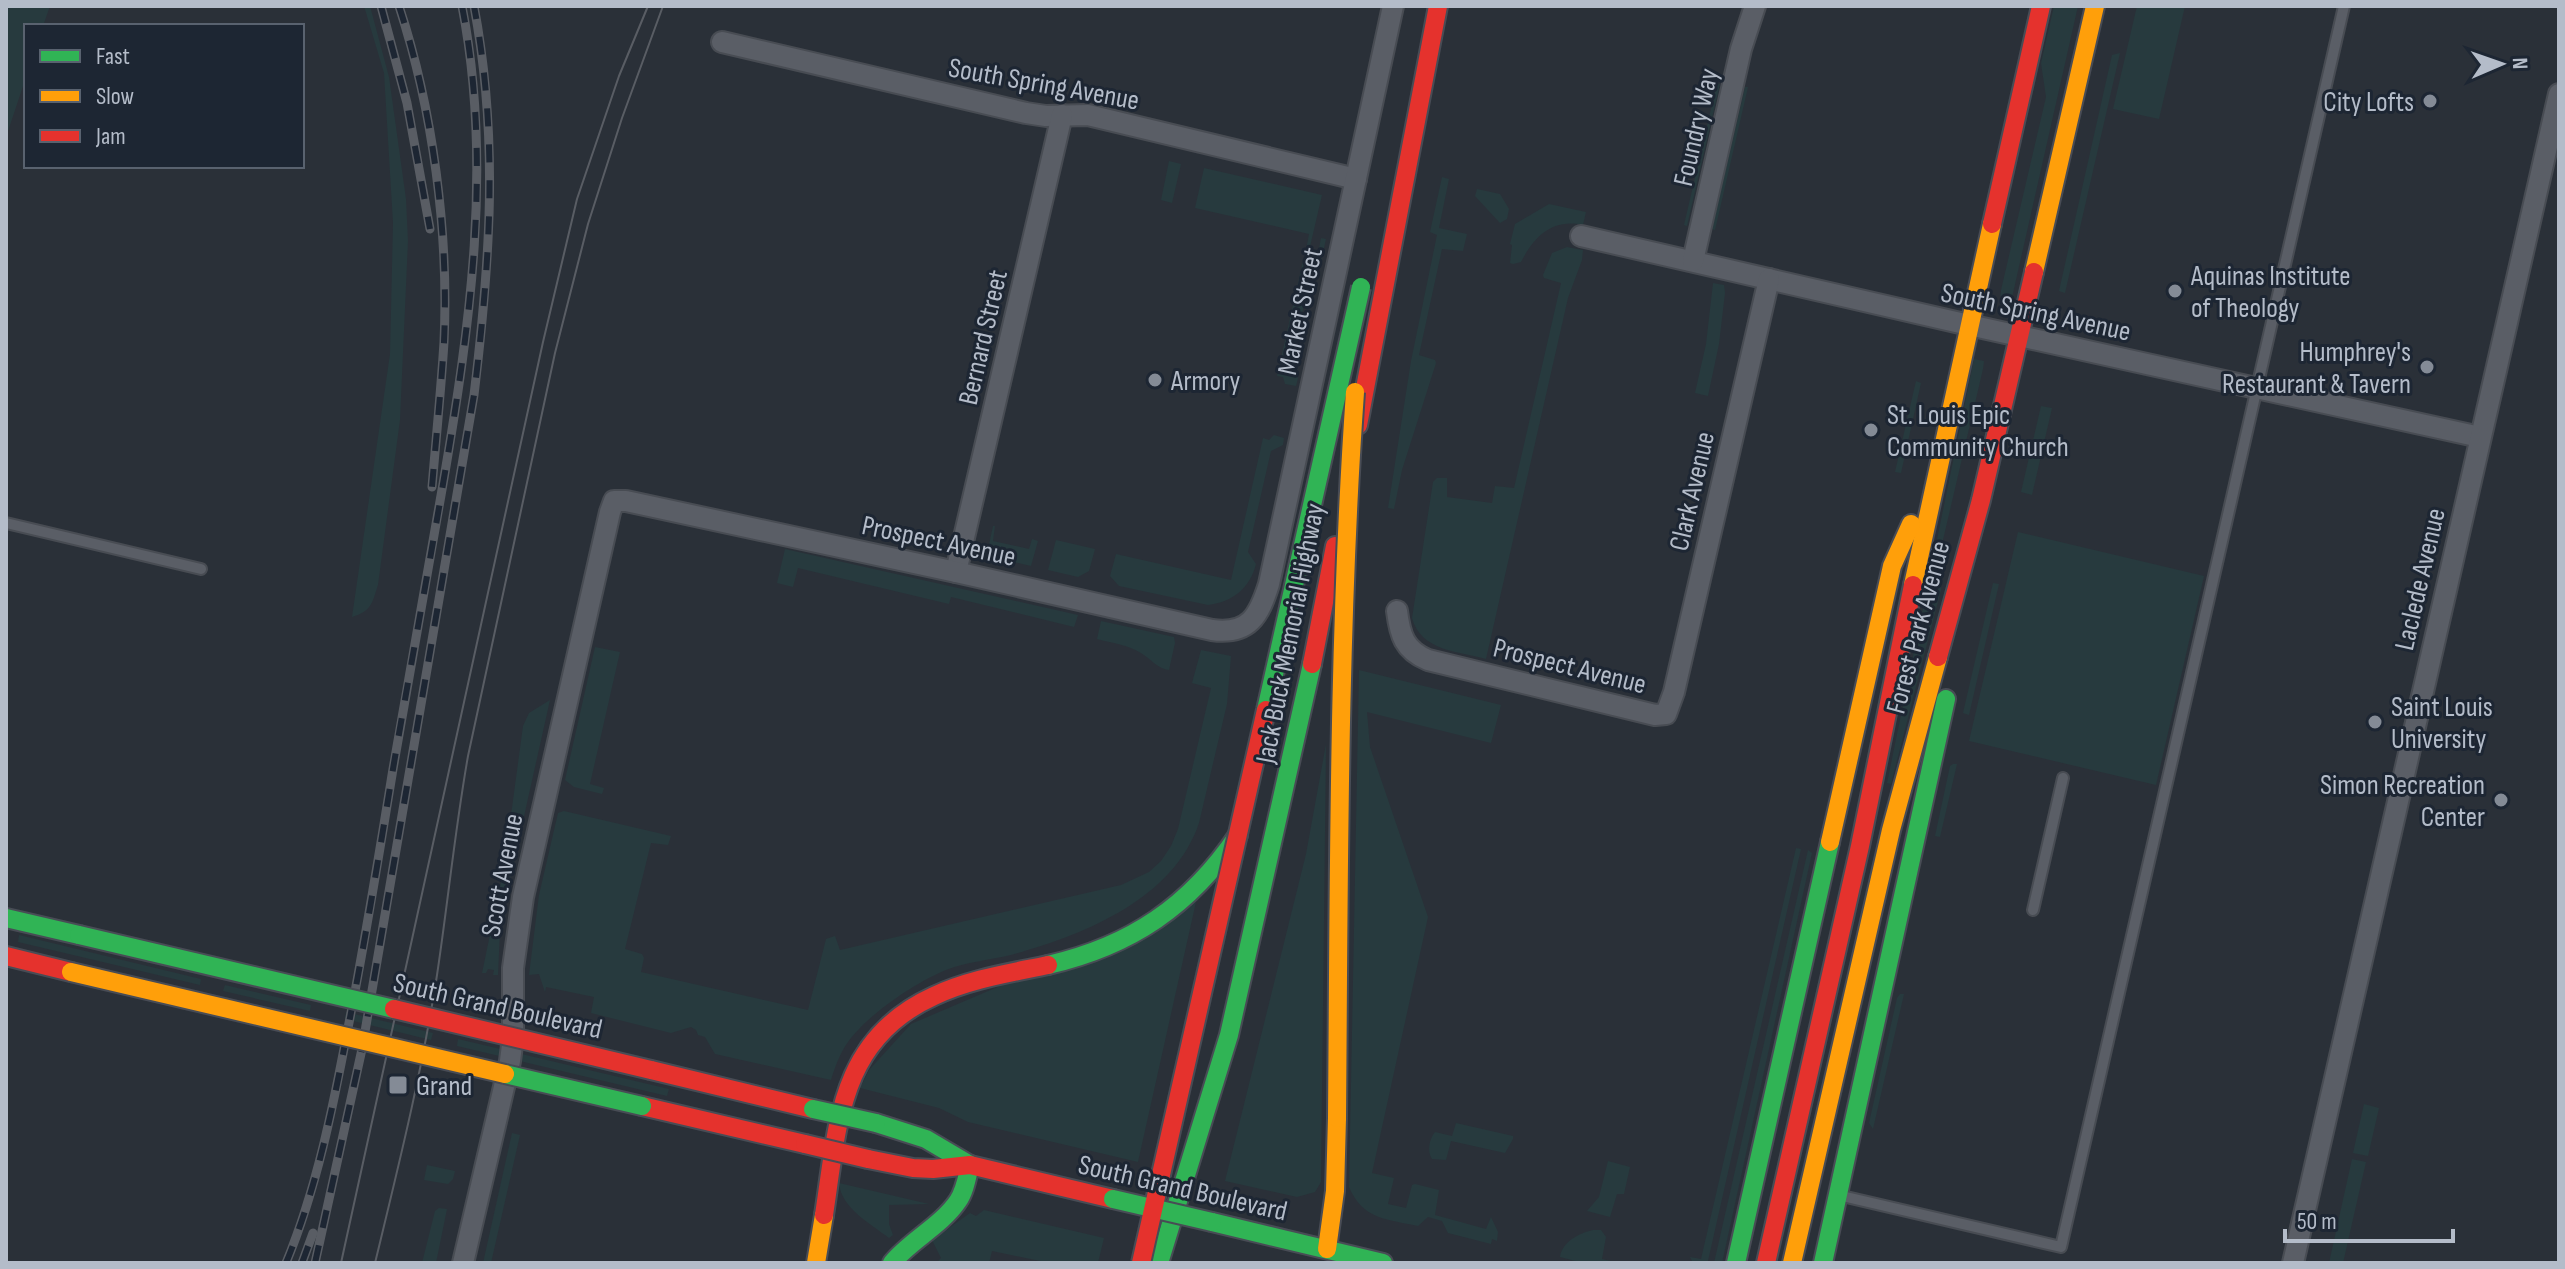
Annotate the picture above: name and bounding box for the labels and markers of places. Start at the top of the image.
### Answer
place label: City Lofts [2323,86,2414,119]
marker: City Lofts [2421,92,2439,110]
place label: Aquinas Institute of Theology [2190,260,2350,325]
marker: Aquinas Institute of Theology [2166,282,2184,300]
place label: Humphrey's Restaurant & Tavern [2222,336,2411,401]
marker: Humphrey's Restaurant & Tavern [2418,358,2436,376]
place label: Armory [1170,365,1240,398]
marker: Armory [1146,371,1164,389]
place label: St. Louis Epic Community Church [1887,399,2069,464]
marker: St. Louis Epic Community Church [1862,421,1880,439]
place label: Saint Louis University [2391,691,2493,756]
marker: Saint Louis University [2366,713,2384,731]
place label: Simon Recreation Center [2320,769,2485,834]
marker: Simon Recreation Center [2492,791,2510,809]
place label: Grand [416,1070,472,1103]
marker: Grand [387,1074,409,1096]

